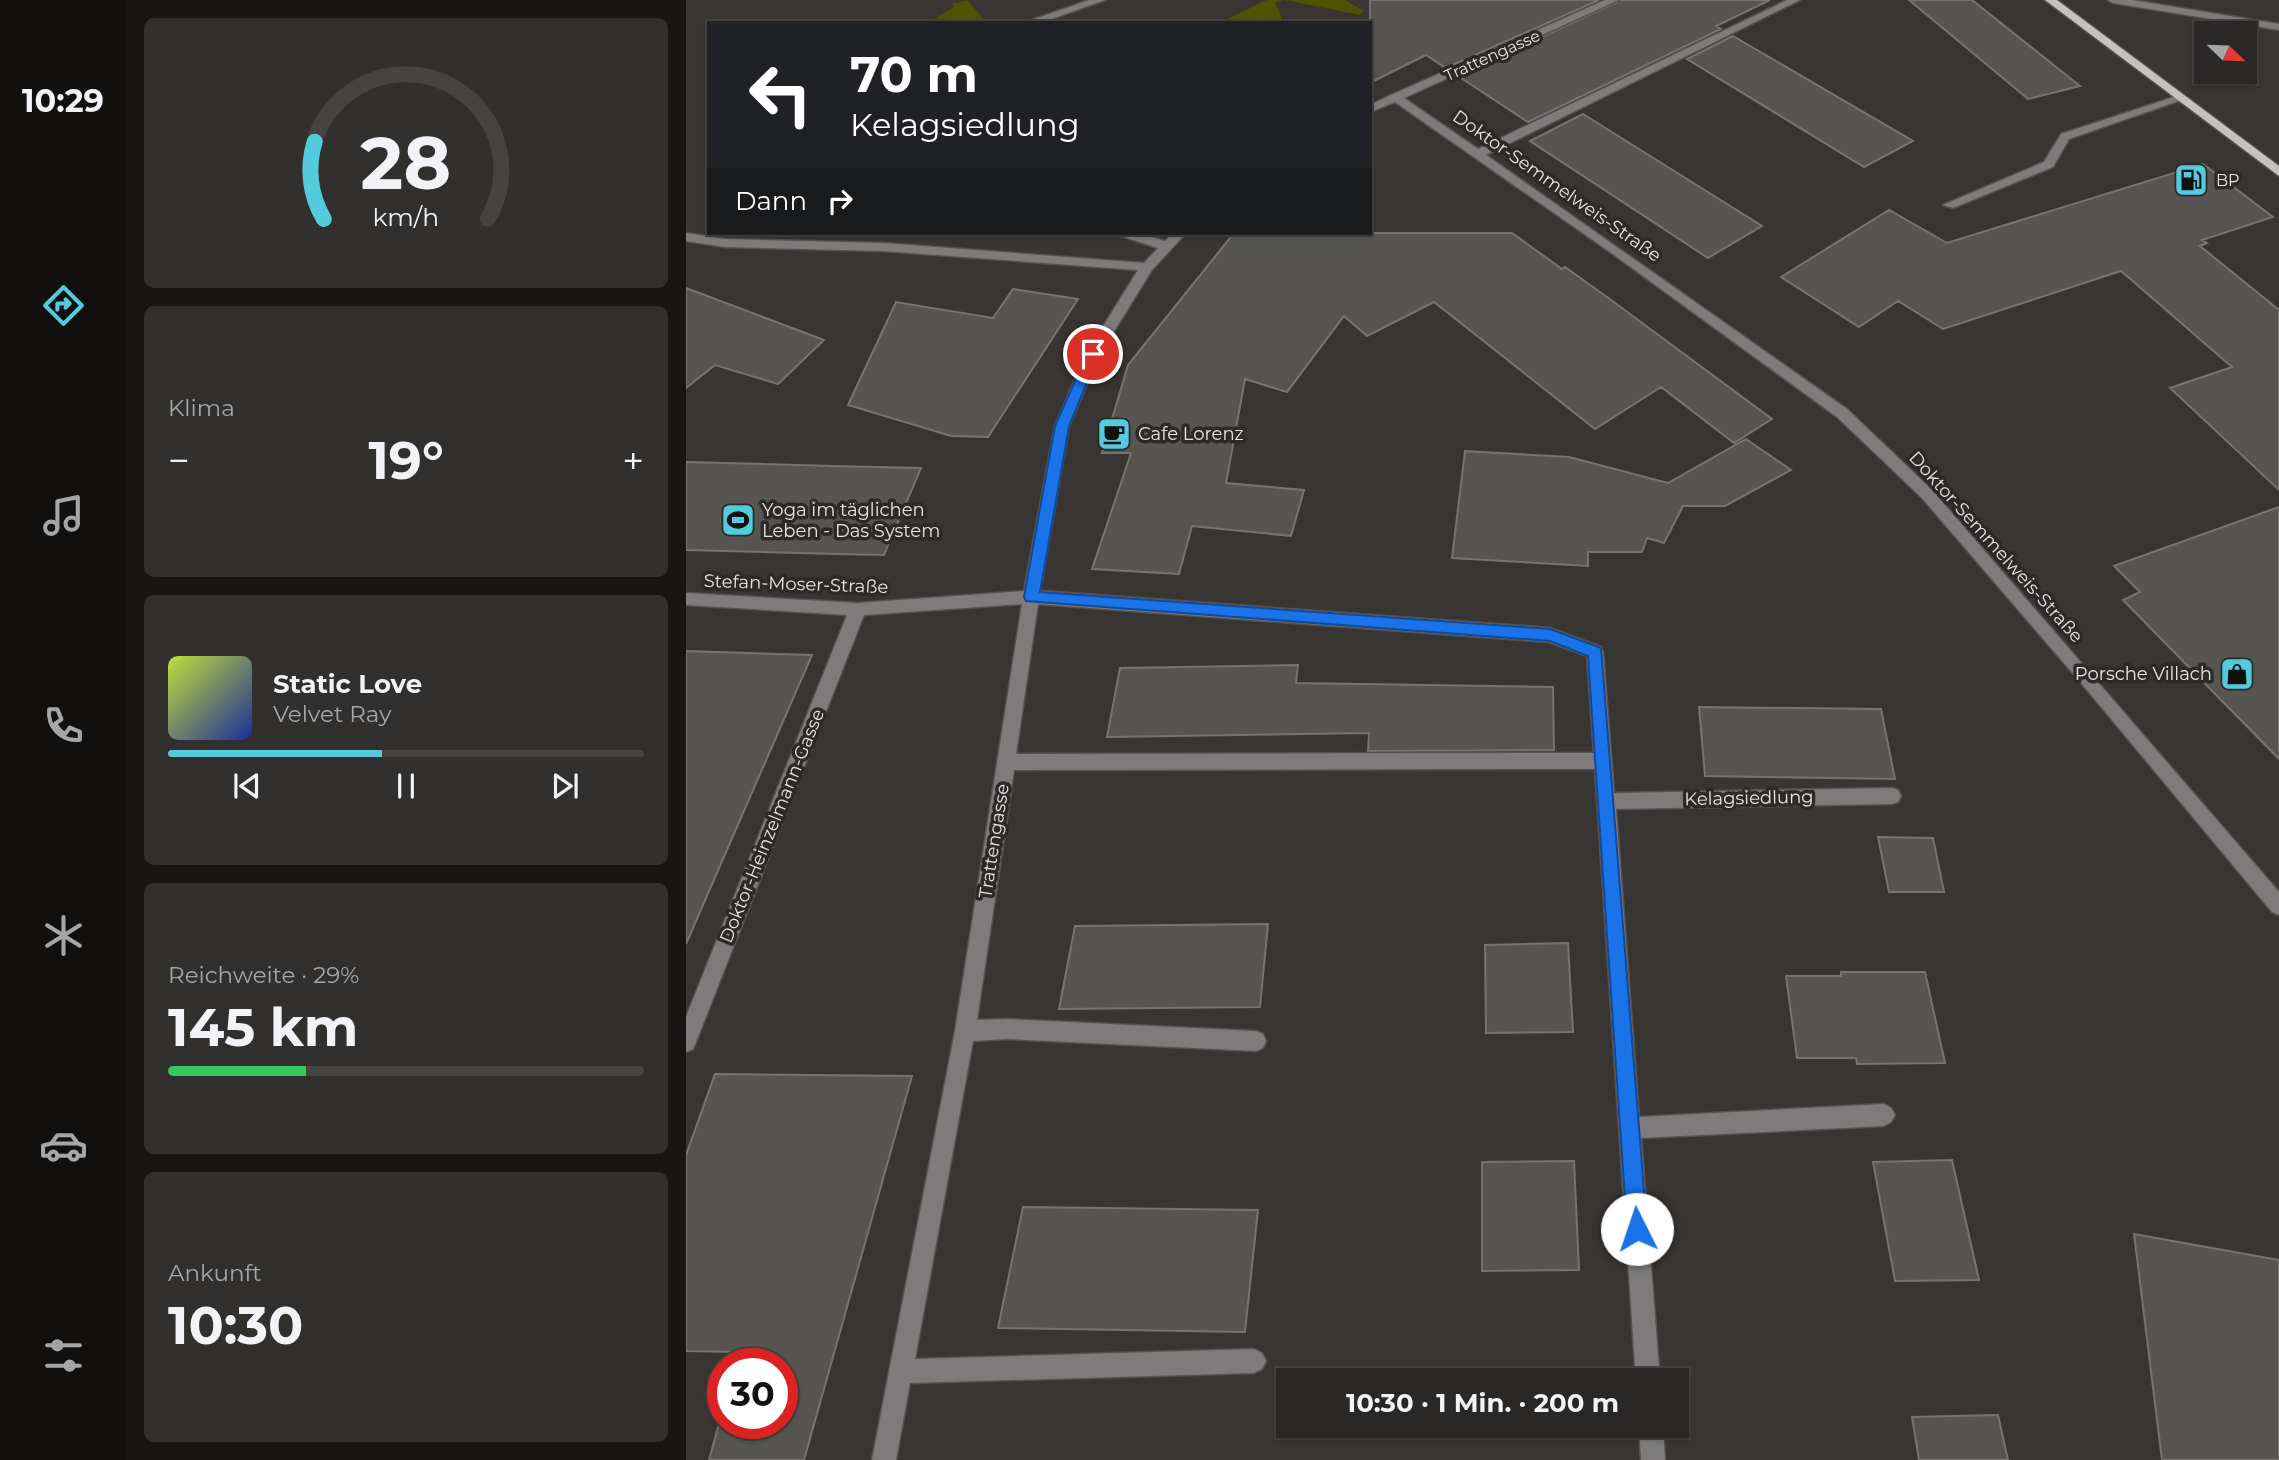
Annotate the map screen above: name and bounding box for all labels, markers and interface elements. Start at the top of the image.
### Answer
north arrow [2194,21,2258,84]
map controls [2194,21,2257,84]
street label: Trattengasse [1441,26,1543,85]
text: 70 m [850,45,978,104]
icon: left [735,49,826,140]
text: 10:29 [22,81,104,120]
text: Kelagsiedlung [850,105,1080,144]
street label: Doktor-Semmelweis-Straße [1448,105,1666,267]
text: 28 [361,120,452,208]
fuel station icon: BP [2172,161,2210,199]
place label: BP [2216,171,2240,190]
icon: right [821,182,859,220]
text: Dann [735,185,807,217]
text: km/h [373,202,439,232]
icon: directions [39,281,88,330]
pin [1063,324,1123,384]
icon: arrive [1074,335,1112,373]
text: Klima [168,394,235,422]
cafe icon: Cafe Lorenz [1095,415,1133,453]
place label: Cafe Lorenz [1138,423,1244,445]
text: 19° [368,429,444,492]
text: − [168,437,190,484]
text: + [622,437,644,484]
street label: Doktor-Semmelweis-Straße [1904,447,2088,647]
icon: music [39,491,88,540]
place label: Yoga im täglichen Leben - Das System [762,499,940,542]
sports icon: Yoga im täglichen Leben - Das System [719,501,757,539]
street label: Stefan-Moser-Straße [703,570,889,598]
shop icon: Porsche Villach [2218,655,2256,693]
place label: Porsche Villach [2075,663,2212,685]
text: Static Love [273,668,422,700]
text: Velvet Ray [273,700,391,728]
icon: phone [39,701,88,750]
street label: Doktor-Heinzelmann-Gasse [715,706,829,946]
icon: previous [228,767,266,805]
icon: pause [387,767,425,805]
icon: next [546,767,584,805]
street label: Trattengasse [974,782,1014,900]
street label: Kelagsiedlung [1684,786,1814,810]
icon: climate [39,911,88,960]
text: Reichweite · 29% [168,961,359,989]
text: 145 km [168,996,358,1059]
icon: car [39,1121,88,1170]
position arrow [1600,1192,1674,1266]
text: Ankunft [168,1259,262,1287]
text: 10:30 [168,1294,303,1357]
icon: filters [39,1331,88,1380]
speed limit sign: 30 [707,1348,798,1439]
text: 10:30 · 1 Min. · 200 m [1346,1387,1619,1419]

